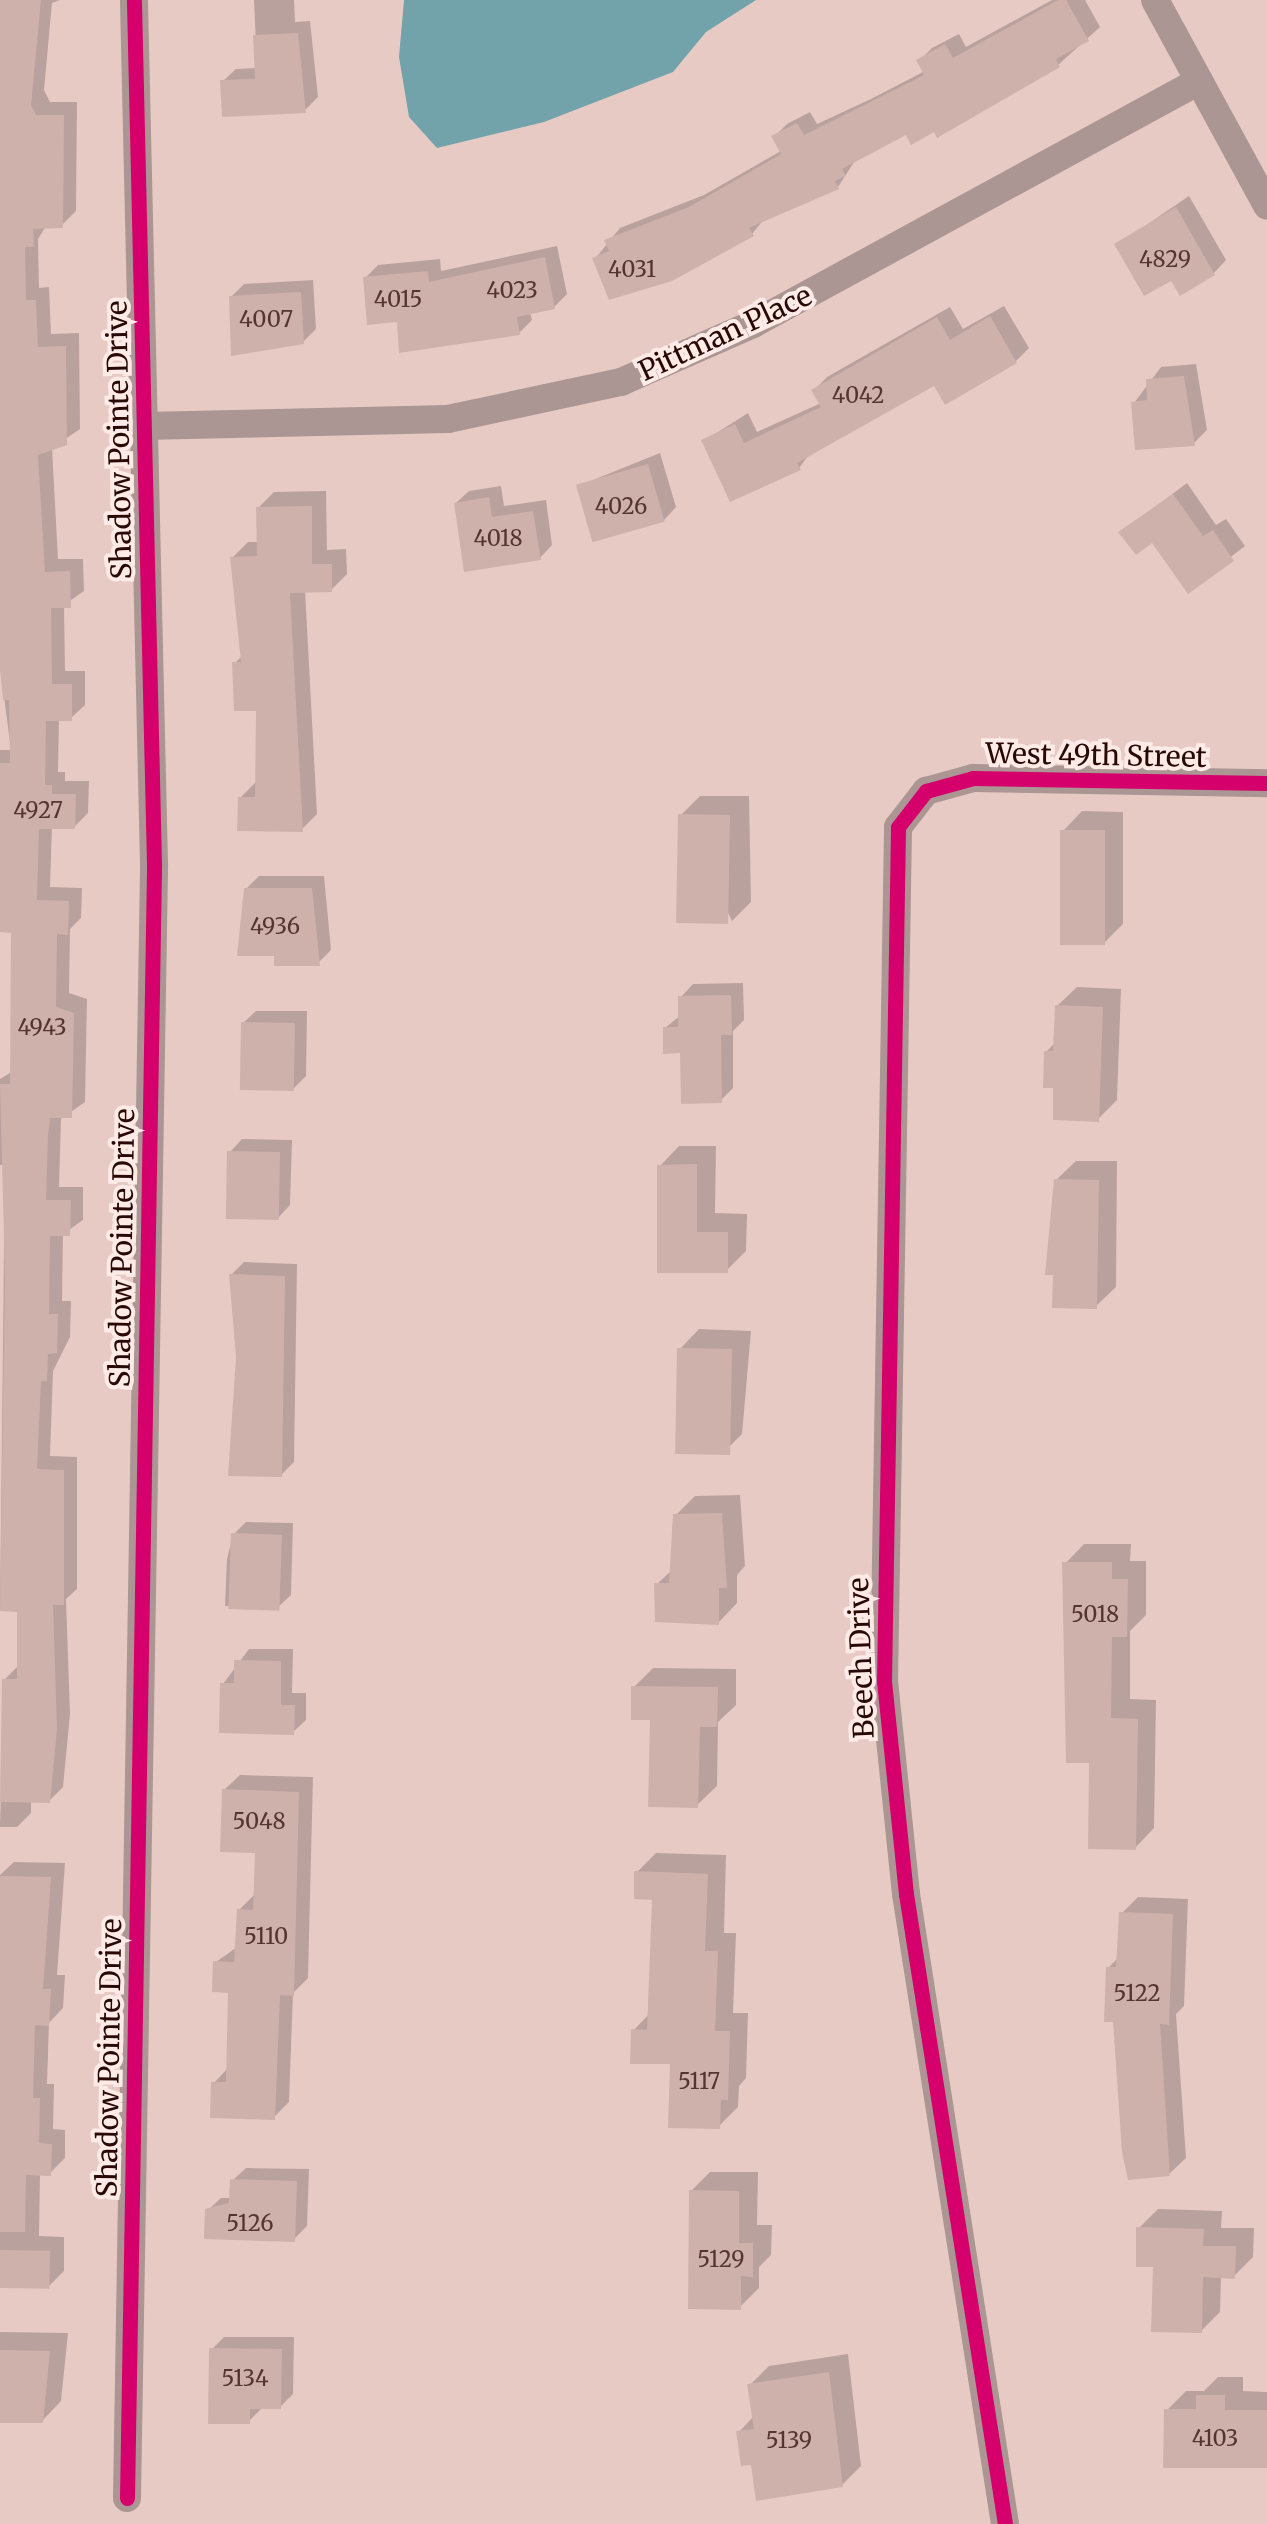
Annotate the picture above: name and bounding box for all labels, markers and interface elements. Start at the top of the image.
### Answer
house number: 4829 [1139,247,1191,273]
house number: 4031 [608,257,656,283]
house number: 4023 [486,278,538,304]
street label: Pittman Place [633,278,817,388]
house number: 4015 [374,287,422,313]
street label: Shadow Pointe Drive [100,300,138,580]
house number: 4007 [239,307,293,333]
house number: 4042 [832,383,884,409]
house number: 4026 [595,494,647,520]
house number: 4018 [474,526,522,552]
street label: West 49th Street [985,736,1207,774]
house number: 4927 [13,798,63,824]
house number: 4936 [250,914,300,940]
house number: 4943 [17,1015,67,1041]
street label: Shadow Pointe Drive [103,1108,141,1388]
street label: Beech Drive [841,1577,881,1739]
house number: 5018 [1071,1602,1119,1628]
house number: 5048 [232,1809,286,1835]
street label: Shadow Pointe Drive [90,1918,128,2198]
house number: 5110 [244,1924,288,1950]
house number: 5122 [1113,1981,1161,2007]
house number: 5117 [678,2069,720,2095]
house number: 5126 [226,2211,274,2237]
house number: 5129 [697,2247,745,2273]
house number: 5134 [222,2366,268,2392]
house number: 4103 [1192,2426,1238,2452]
house number: 5139 [766,2428,812,2454]

